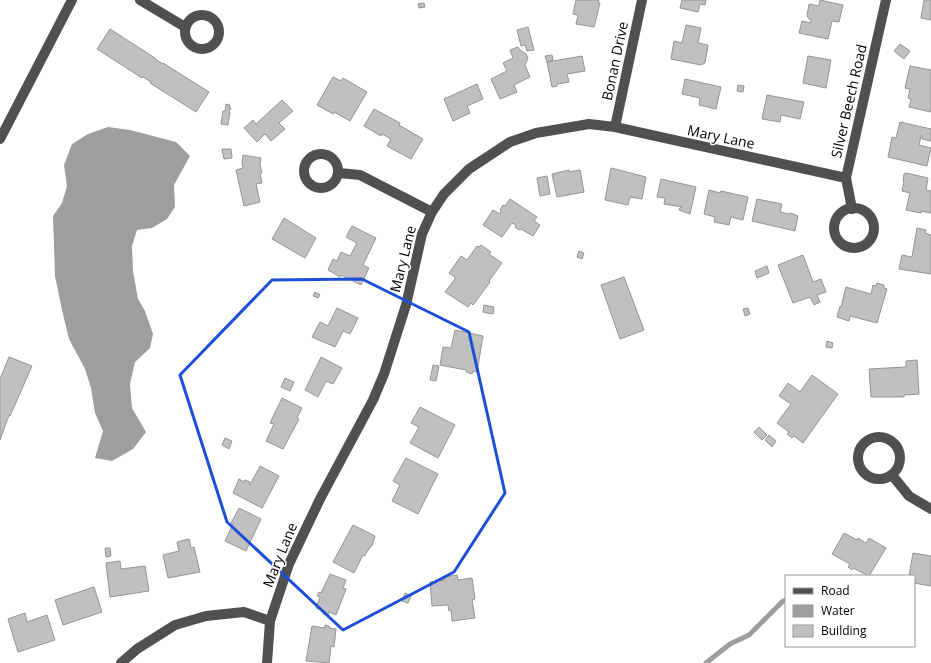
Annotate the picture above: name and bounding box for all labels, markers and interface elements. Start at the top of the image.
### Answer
street label: Bonan Drive [597,20,632,102]
street label: Silver Beech Road [826,42,871,160]
street label: Mary Lane [686,120,757,153]
street label: Mary Lane [385,223,420,294]
street label: Mary Lane [258,519,301,590]
legend [785,575,915,647]
text: Road [821,582,850,599]
text: Water [821,602,855,619]
text: Building [821,622,867,639]

